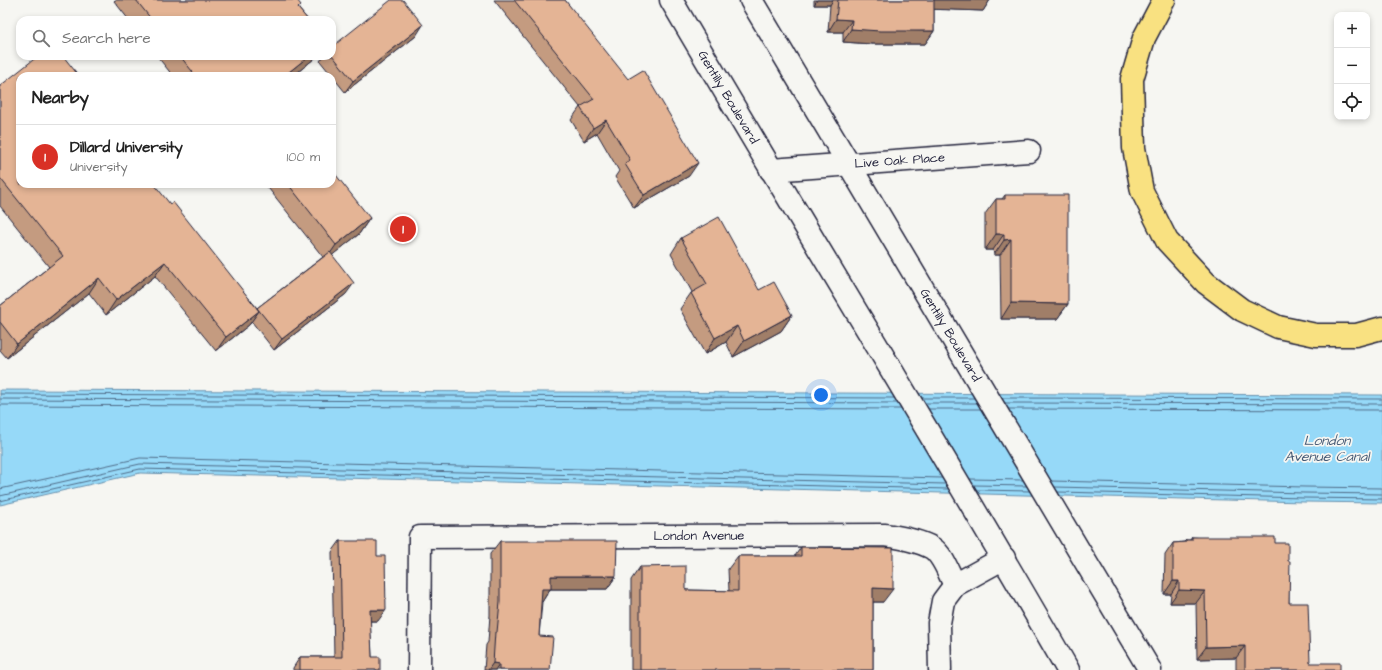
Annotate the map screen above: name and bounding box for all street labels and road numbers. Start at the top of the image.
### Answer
street label: Gentilly Boulevard [694,47,763,148]
street label: Live Oak Place [854,148,946,173]
street label: Gentilly Boulevard [916,285,986,385]
street label: London Avenue [654,527,744,545]

